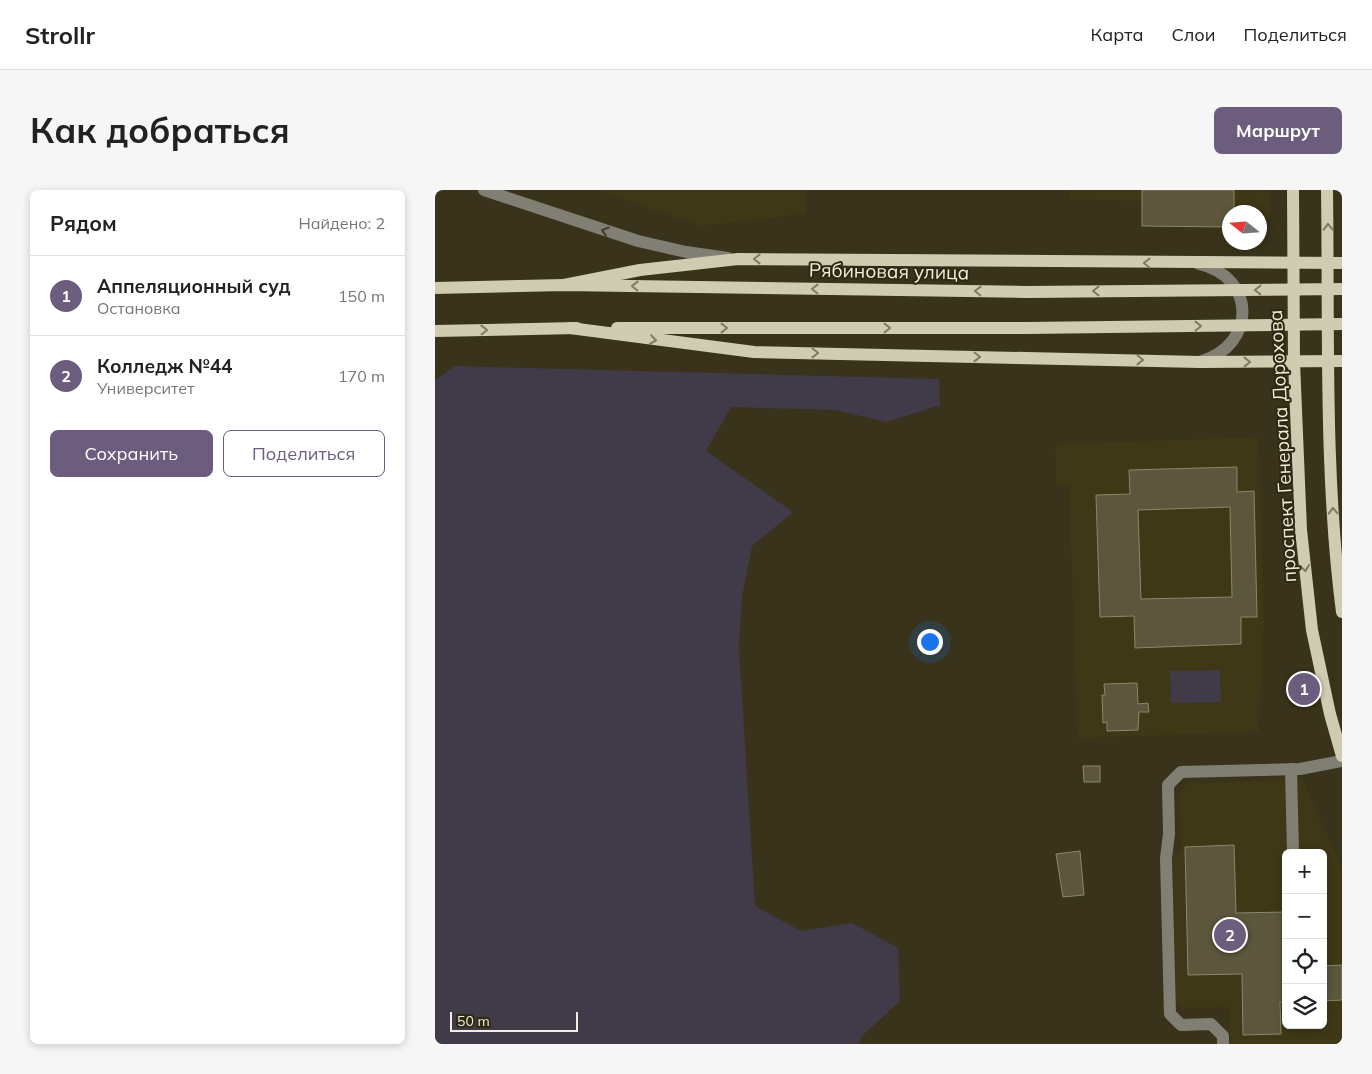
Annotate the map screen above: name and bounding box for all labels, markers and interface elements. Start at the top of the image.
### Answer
text: Strollr [25,20,95,50]
text: Карта [1091,23,1143,46]
text: Слои [1171,23,1216,46]
text: Поделиться [1244,23,1347,46]
button: Маршрут [1214,107,1342,154]
text: Как добраться [30,108,290,152]
north arrow [1222,205,1267,250]
text: Рядом [50,210,117,236]
text: Найдено: 2 [299,213,385,233]
one-way arrow [1323,222,1333,230]
one-way arrow [601,226,609,236]
one-way arrow [753,254,760,264]
street label: Рябиновая улица [809,258,969,284]
one-way arrow [1143,258,1150,268]
text: Аппеляционный суд [97,274,291,298]
one-way arrow [631,281,639,291]
one-way arrow [811,284,819,294]
one-way arrow [1254,285,1262,295]
text: 1 [61,286,71,306]
text: 150 m [338,286,385,306]
one-way arrow [974,286,982,296]
one-way arrow [1092,286,1100,296]
text: Остановка [97,298,181,318]
street label: проспект Генерала Дорохова [1263,309,1301,583]
one-way arrow [1194,320,1202,331]
one-way arrow [720,323,728,333]
one-way arrow [883,323,891,333]
one-way arrow [480,325,488,335]
one-way arrow [650,334,658,345]
one-way arrow [812,348,819,358]
one-way arrow [974,352,982,362]
text: Колледж №44 [97,354,232,378]
one-way arrow [1136,355,1144,366]
one-way arrow [1244,357,1251,367]
text: 2 [61,366,71,386]
text: 170 m [338,366,385,386]
text: Университет [97,378,194,398]
button: Сохранить [50,430,213,477]
button: Поделиться [223,430,385,477]
one-way arrow [1328,507,1338,514]
one-way arrow [1299,565,1310,573]
your location [917,629,943,655]
pin: 1 [1288,670,1320,708]
map controls [1282,849,1327,1029]
button: + [1282,849,1327,894]
button: − [1282,894,1327,939]
pin: 2 [1214,916,1246,954]
button: locate [1282,939,1327,984]
button: layers [1282,984,1327,1029]
scale bar [450,1009,577,1032]
text: 50 m [457,1012,490,1030]

